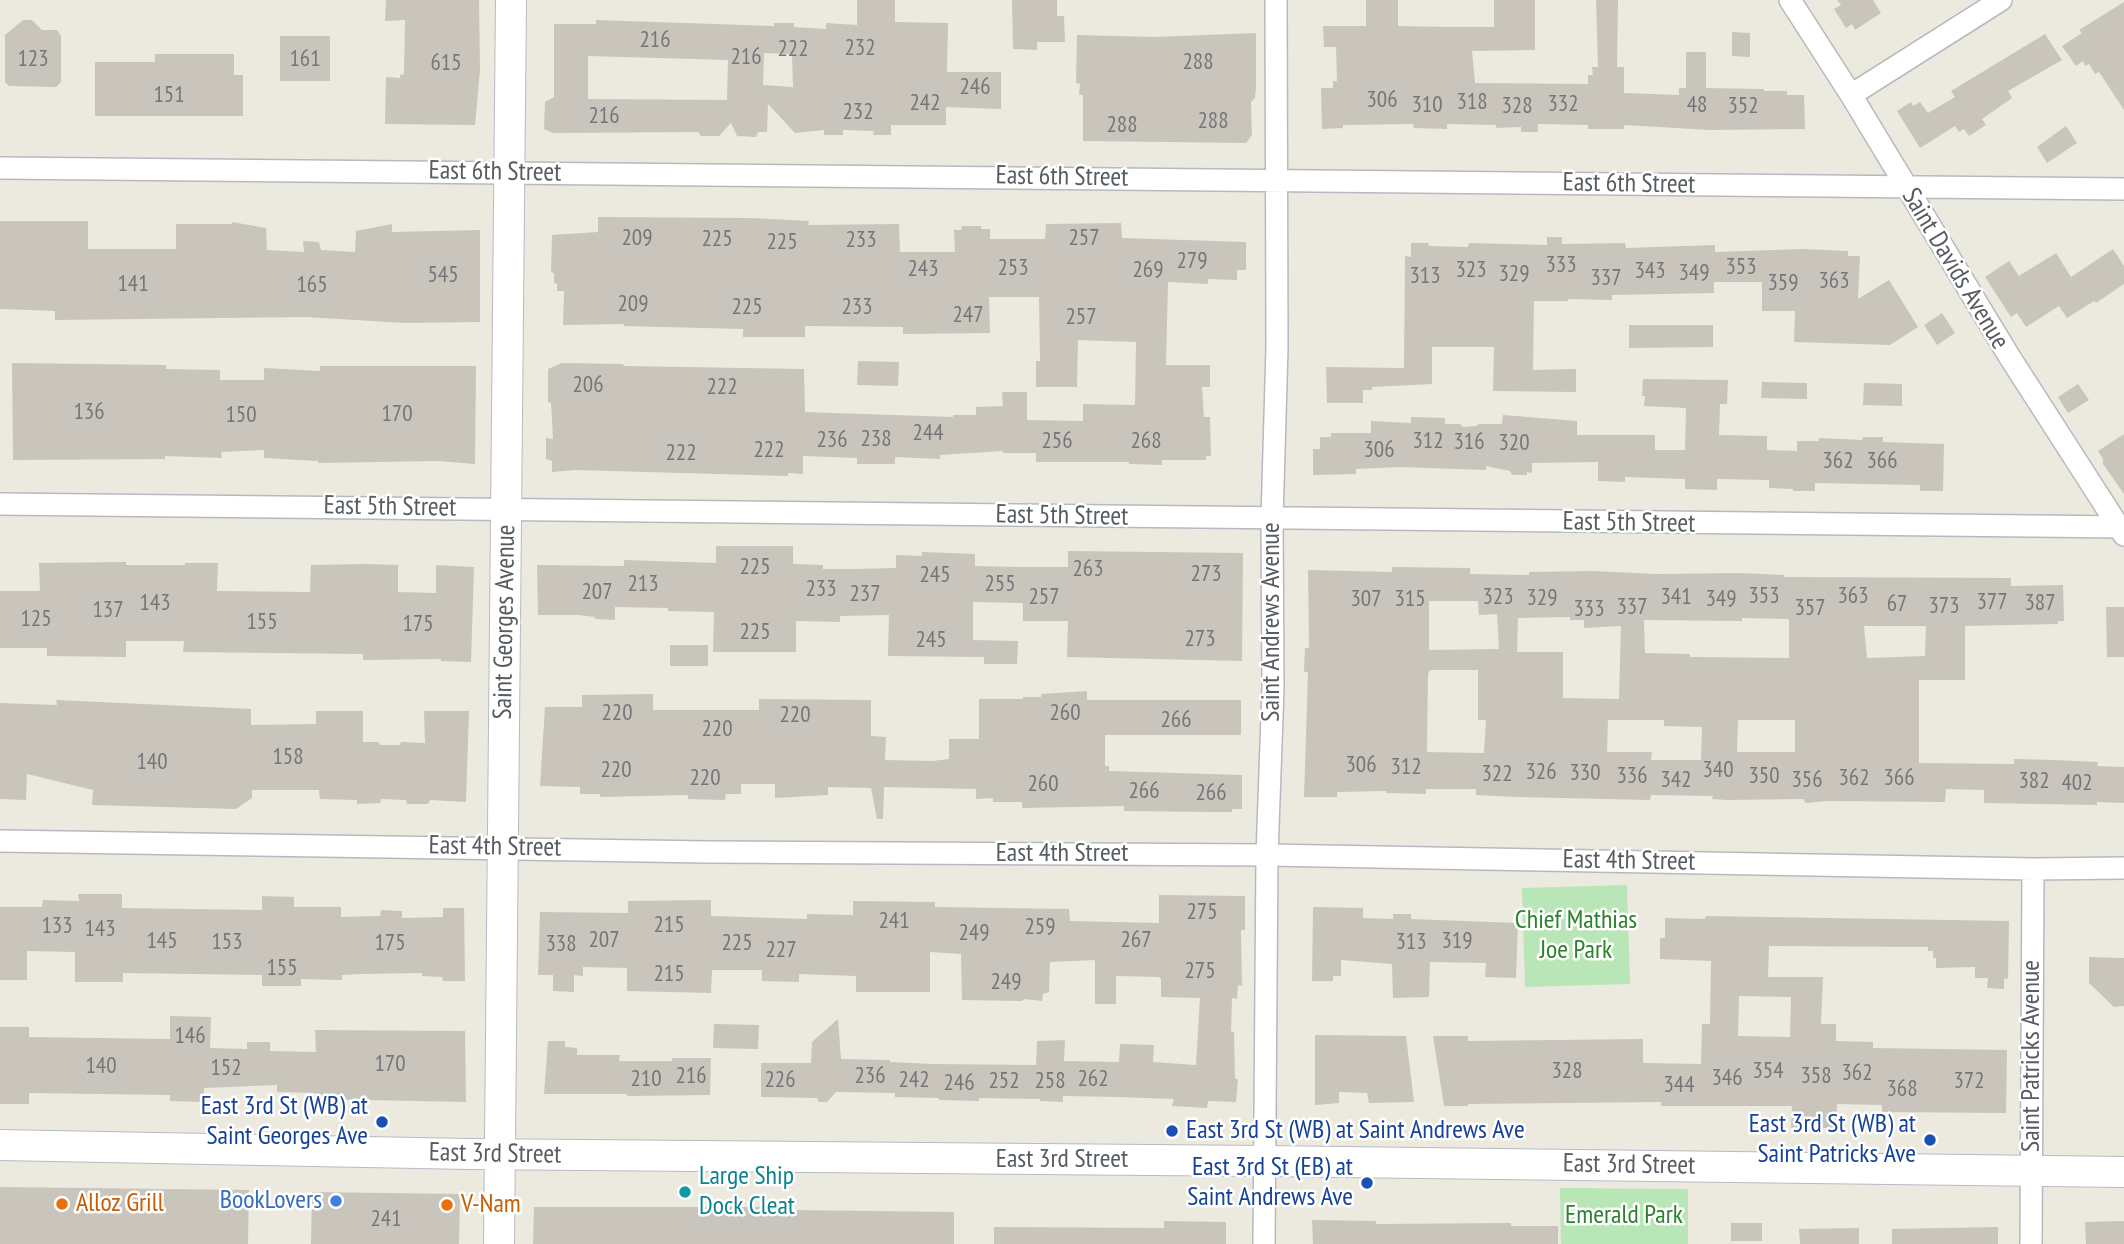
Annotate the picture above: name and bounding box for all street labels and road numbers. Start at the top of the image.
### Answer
street label: East 6th Street [428,155,562,189]
street label: East 6th Street [995,160,1129,194]
street label: East 6th Street [1562,167,1696,201]
street label: Saint Davids Avenue [1895,183,2015,355]
street label: East 5th Street [323,490,457,524]
street label: East 5th Street [995,499,1129,533]
street label: East 5th Street [1562,506,1696,540]
street label: Saint Andrews Avenue [1256,522,1288,722]
street label: Saint Georges Avenue [488,524,522,720]
street label: East 4th Street [428,830,562,864]
street label: East 4th Street [996,838,1128,870]
street label: East 4th Street [1562,844,1696,878]
street label: Saint Patricks Avenue [2016,960,2048,1152]
street label: East 3rd Street [429,1137,561,1171]
street label: East 3rd Street [996,1144,1128,1176]
street label: East 3rd Street [1563,1148,1695,1182]

